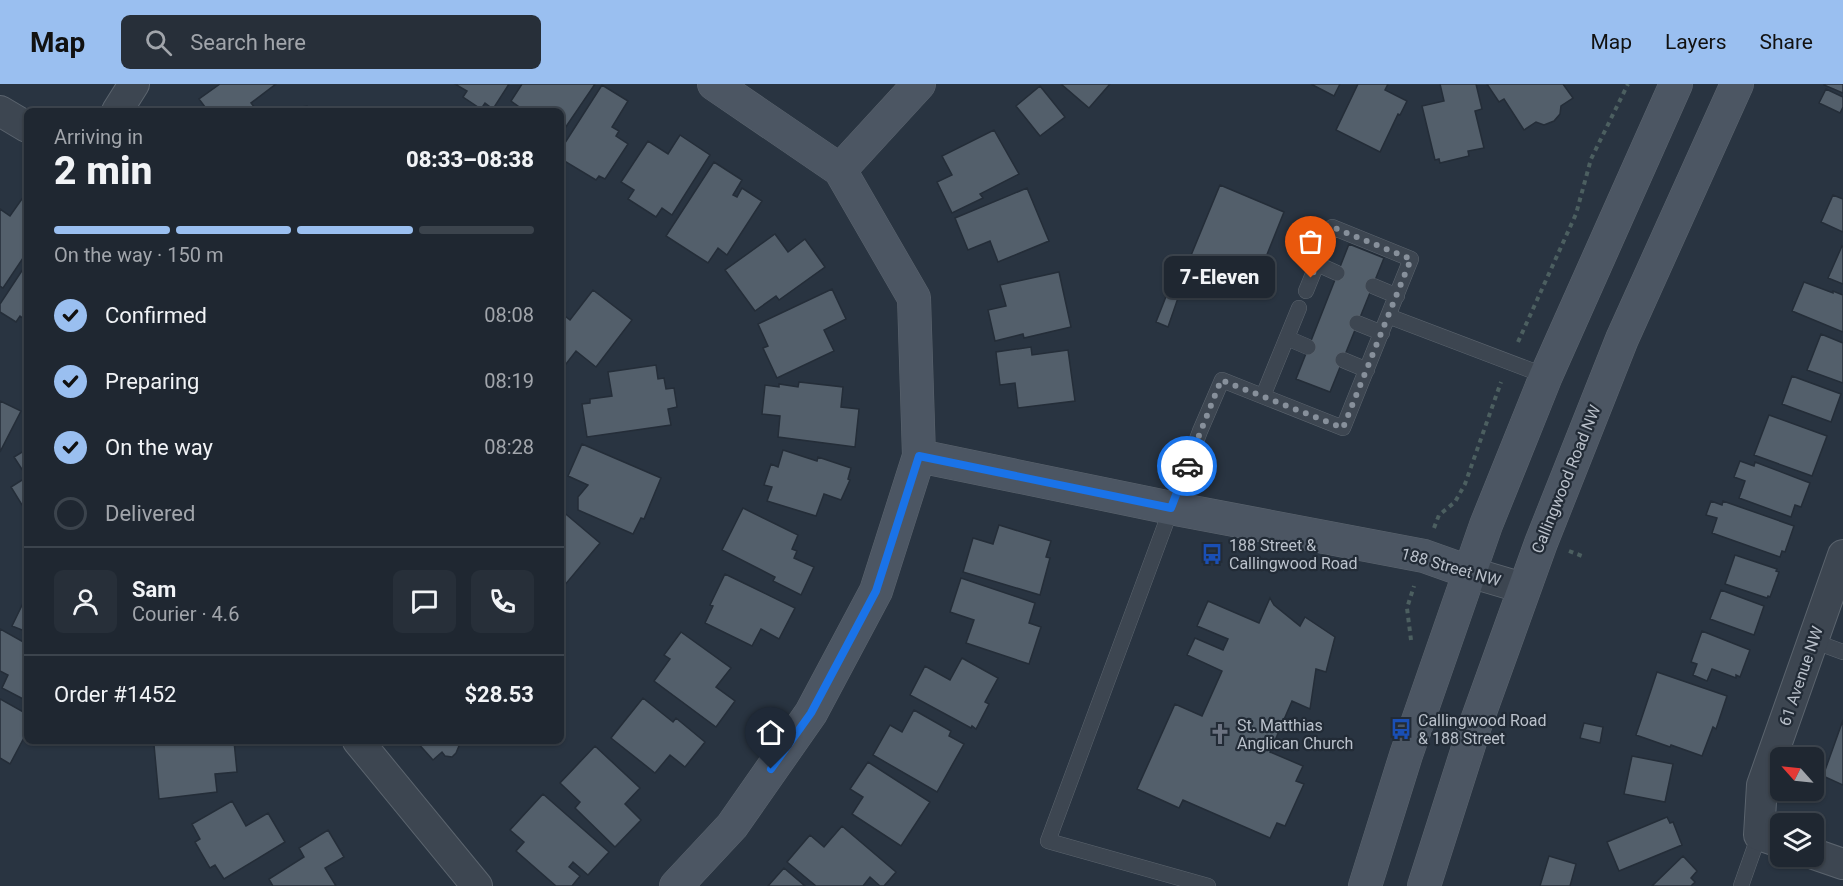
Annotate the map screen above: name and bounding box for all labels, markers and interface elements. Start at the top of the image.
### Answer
search box [121,15,541,69]
text: Map [30,26,85,59]
icon: search [142,26,175,59]
text: Search here [190,30,306,55]
text: Map [1590,30,1632,54]
text: Layers [1665,30,1726,54]
text: Share [1759,30,1813,54]
text: Arriving in [54,125,143,149]
text: 08:33–08:38 [406,147,534,172]
text: 2 min [54,148,152,194]
pin [1285,216,1336,278]
icon: bag [1294,225,1327,258]
text: On the way · 150 m [54,243,223,267]
callout: 7-Eleven [1164,257,1275,299]
text: 7-Eleven [1180,265,1259,289]
icon: check [54,299,87,332]
text: Confirmed [105,303,207,328]
text: 08:08 [484,303,534,327]
icon: check [54,365,87,398]
text: Preparing [105,369,199,394]
text: 08:19 [484,369,534,393]
street label: Callingwood Road NW [1528,402,1604,556]
icon: check [54,431,87,464]
text: On the way [105,435,213,460]
text: 08:28 [484,435,534,459]
courier [1157,436,1217,496]
icon: car [1171,450,1204,483]
text: Delivered [105,501,195,526]
place label: 188 Street & Callingwood Road [1229,536,1358,573]
bus stop icon: 188 Street & Callingwood Road [1200,542,1224,566]
street label: 188 Street NW [1399,544,1503,590]
button: person [54,570,117,633]
button: chat [393,570,456,633]
button: phone [471,570,534,633]
text: Sam [132,577,176,602]
text: Courier · 4.6 [132,602,239,626]
street label: 61 Avenue NW [1775,624,1827,728]
text: Order #1452 [54,682,176,707]
text: $28.53 [465,682,534,707]
pin [745,707,796,769]
place label: Callingwood Road & 188 Street [1418,711,1547,748]
icon: home [754,716,787,749]
place label: St. Matthias Anglican Church [1237,716,1353,753]
bus stop icon: Callingwood Road & 188 Street [1389,717,1413,741]
church icon: St. Matthias Anglican Church [1208,722,1232,746]
north arrow [1770,747,1824,801]
map controls [1770,747,1824,867]
button: layers [1770,813,1824,867]

